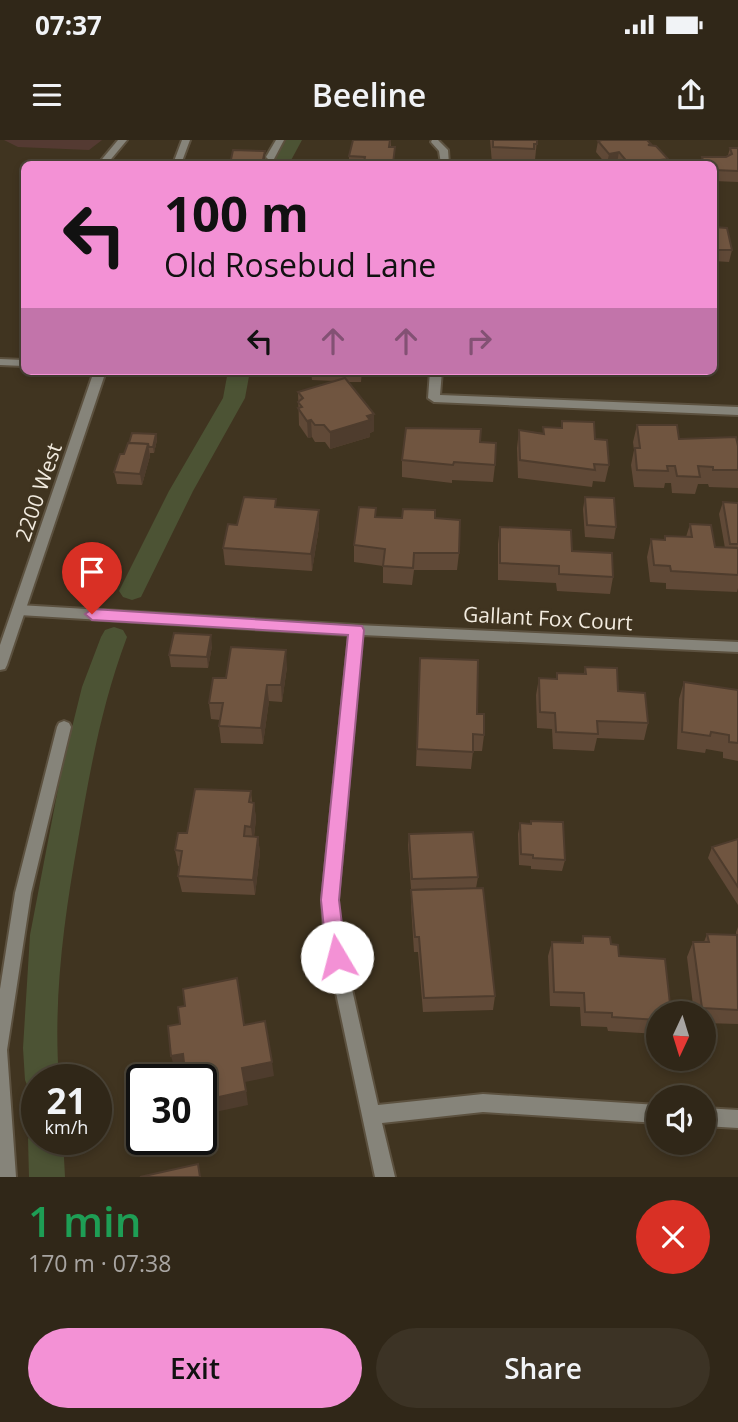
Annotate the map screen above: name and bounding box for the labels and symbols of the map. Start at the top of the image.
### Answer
street label: 2200 West [8,439,68,545]
pin [62,542,122,614]
street label: Gallant Fox Court [463,600,633,636]
position arrow [300,920,374,994]
north arrow [646,1001,716,1071]
speed limit sign: 30 [126,1064,217,1155]

